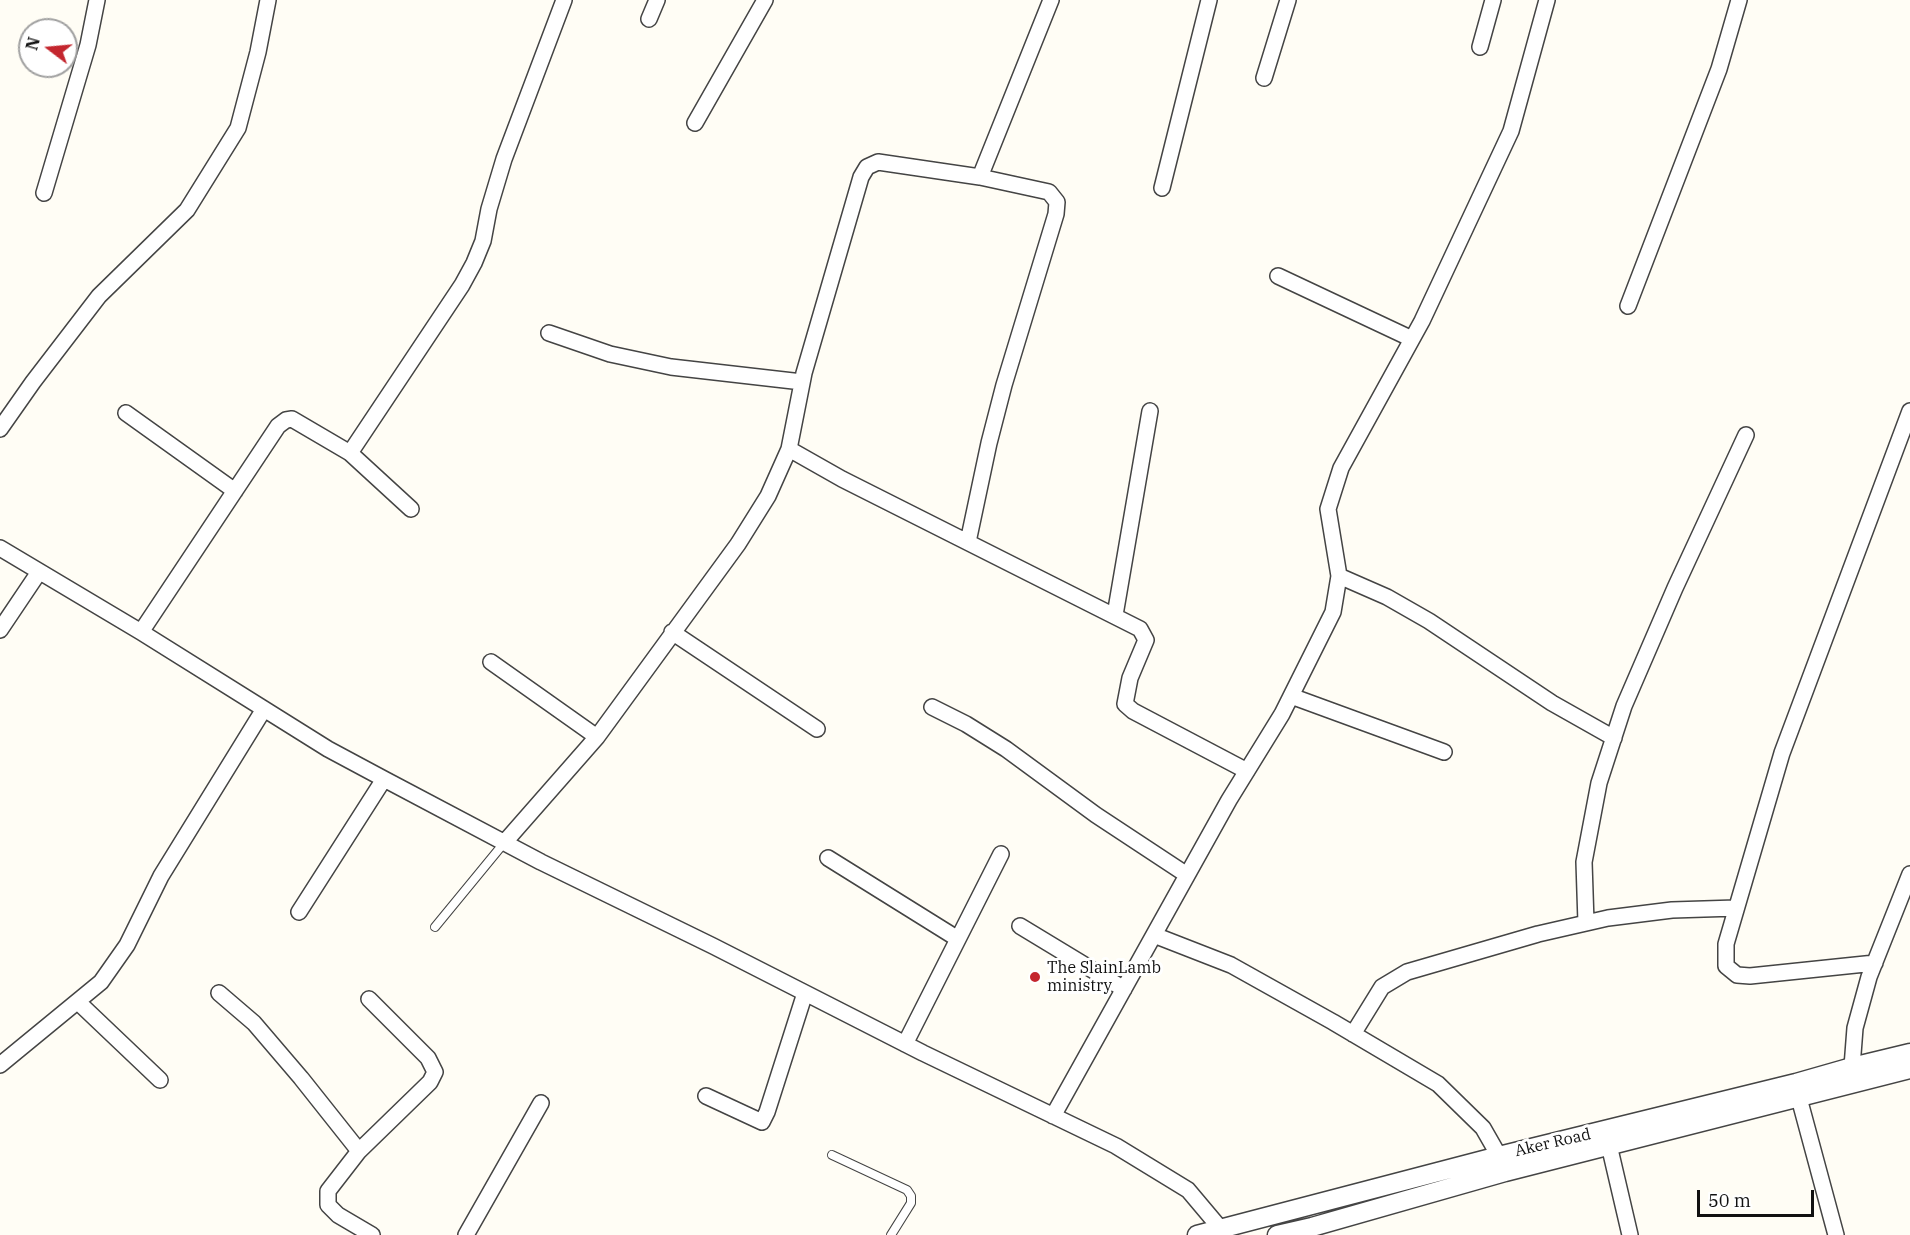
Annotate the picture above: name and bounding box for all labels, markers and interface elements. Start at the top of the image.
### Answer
north arrow [18,18,78,78]
text: N [21,35,44,52]
place label: The SlainLamb ministry [1047,958,1161,996]
marker: The SlainLamb ministry [1028,970,1042,984]
street label: Aker Road [1513,1125,1593,1161]
scale bar [1700,1178,1817,1216]
text: 50 m [1708,1189,1751,1212]

